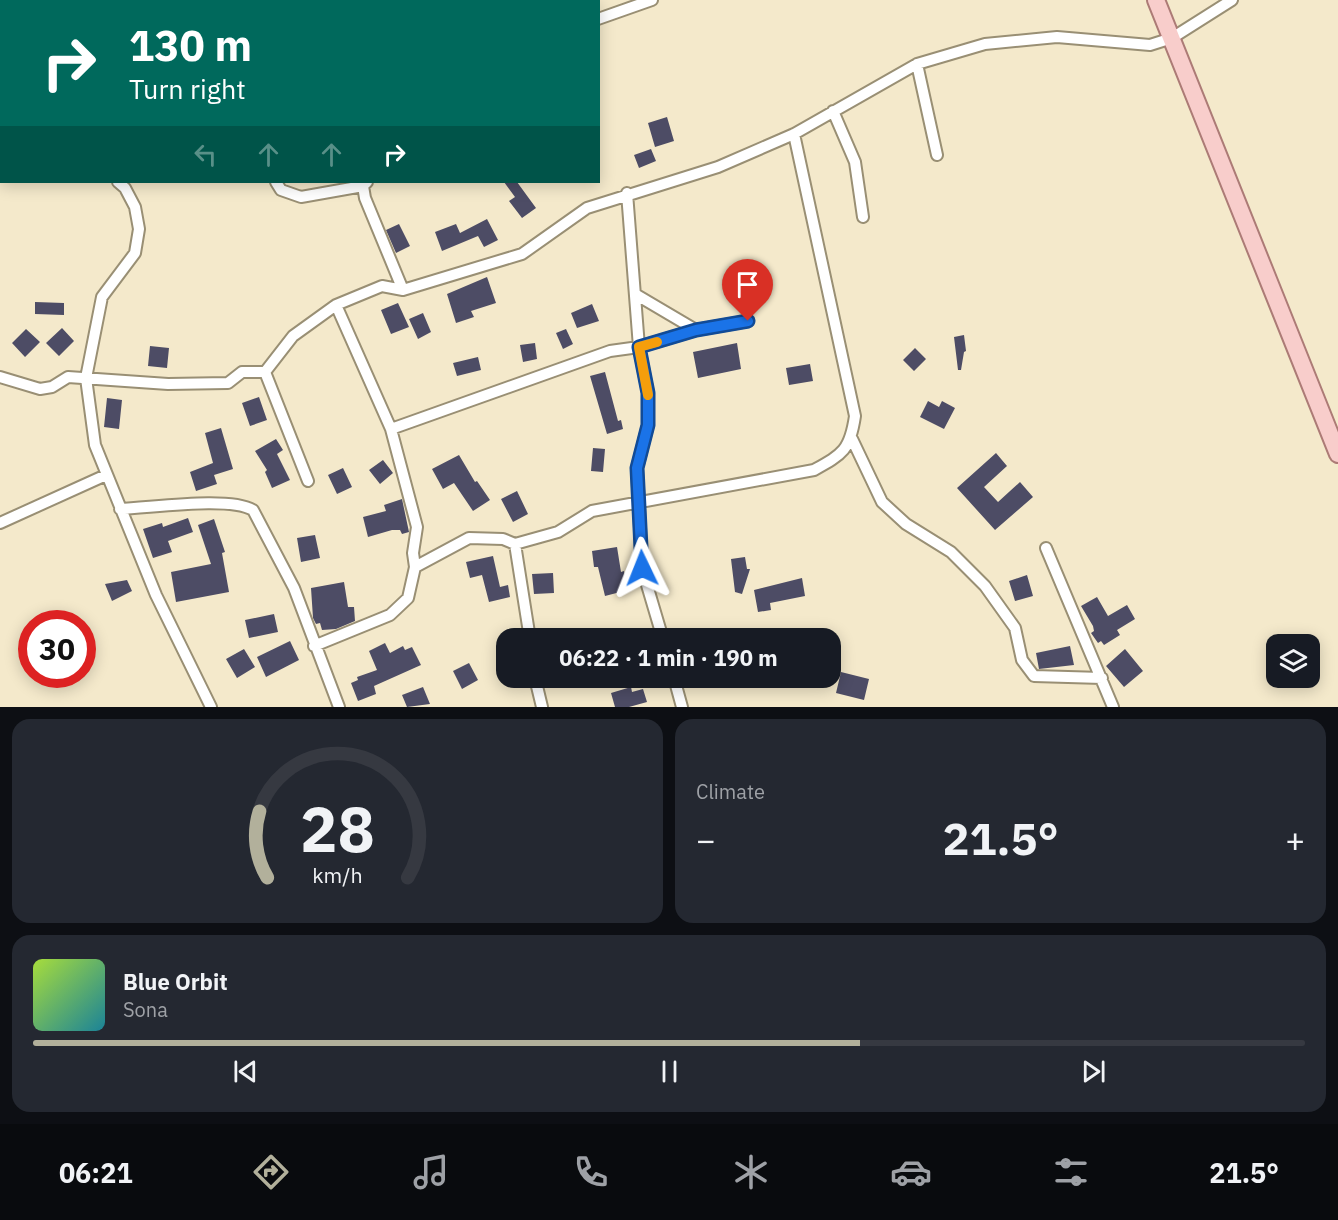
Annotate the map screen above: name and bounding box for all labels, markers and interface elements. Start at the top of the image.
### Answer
text: 130 m [129,18,252,73]
icon: right [30,24,108,102]
text: Turn right [129,71,246,106]
icon: left [189,138,222,171]
icon: ahead [252,138,285,171]
icon: ahead [315,138,348,171]
icon: right [378,138,411,171]
pin [722,259,773,321]
icon: arrive [731,268,764,301]
position arrow [610,536,674,600]
speed limit sign: 30 [18,610,96,688]
map controls [1266,634,1320,688]
button: layers [1266,634,1320,688]
text: 06:22 · 1 min · 190 m [559,643,778,672]
text: Climate [696,778,765,805]
text: 28 [300,788,375,869]
text: 21.5° [942,809,1059,867]
text: − [696,818,716,861]
text: + [1285,818,1305,861]
text: km/h [312,861,363,889]
text: Blue Orbit [123,967,228,996]
text: Sona [123,996,168,1023]
icon: previous [229,1055,262,1088]
icon: pause [653,1055,686,1088]
icon: next [1077,1055,1110,1088]
icon: directions [250,1151,292,1193]
icon: music [410,1151,452,1193]
icon: phone [570,1151,612,1193]
icon: climate [730,1151,772,1193]
icon: car [890,1151,932,1193]
icon: filters [1050,1151,1092,1193]
text: 06:21 [59,1155,133,1190]
text: 21.5° [1209,1155,1279,1190]

